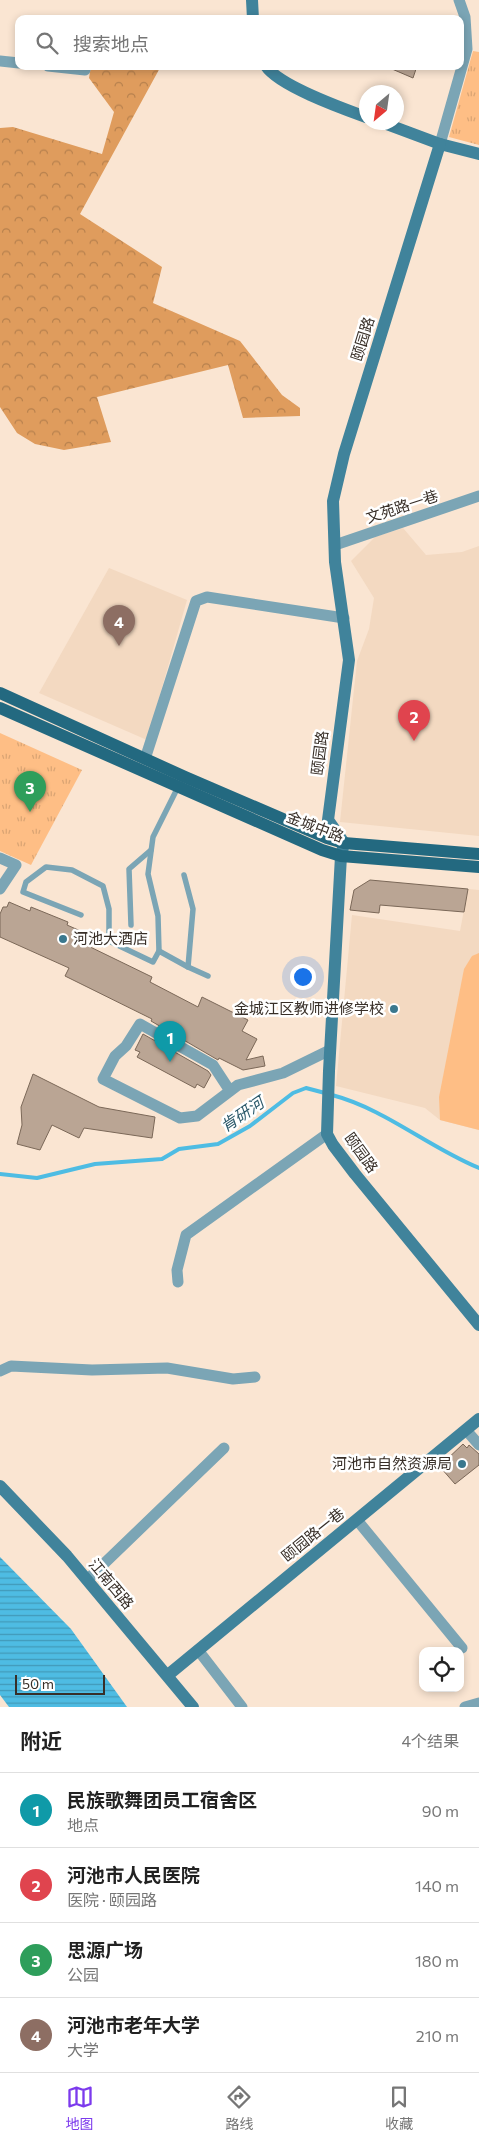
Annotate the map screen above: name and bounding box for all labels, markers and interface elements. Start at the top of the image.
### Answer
search box [15,15,464,70]
icon: search [33,29,61,57]
text: 搜索地点 [73,32,149,55]
north arrow [359,85,404,130]
street label: 颐园路 [347,315,377,363]
street label: 文苑路一巷 [363,486,440,526]
pin: 4 [103,605,135,646]
pin: 2 [398,700,430,741]
street label: 颐园路 [307,729,331,776]
pin: 3 [14,771,46,812]
street label: 金城中路 [284,807,347,845]
place label: 河池大酒店 [73,929,148,947]
marker: 河池大酒店 [57,933,69,945]
your location [290,964,316,990]
place label: 金城江区教师进修学校 [234,999,384,1017]
marker: 金城江区教师进修学校 [388,1003,400,1015]
pin: 1 [154,1021,186,1062]
water label: 肯研河 [217,1091,269,1135]
street label: 颐园路 [341,1129,382,1176]
place label: 河池市自然资源局 [332,1454,452,1472]
marker: 河池市自然资源局 [456,1458,468,1470]
street label: 颐园路一巷 [278,1504,347,1565]
street label: 江南西路 [86,1555,138,1612]
map controls [419,1647,464,1692]
button: locate [419,1647,464,1692]
scale bar [15,1672,105,1695]
text: 50 m [22,1675,54,1692]
text: 附近 [20,1728,62,1753]
text: 4个结果 [401,1731,459,1750]
text: 民族歌舞团员工宿舍区 [67,1788,257,1811]
text: 1 [32,1801,40,1820]
text: 90 m [422,1801,459,1820]
text: 地点 [67,1815,99,1834]
text: 河池市人民医院 [67,1863,200,1886]
text: 2 [31,1876,41,1895]
text: 140 m [415,1876,459,1895]
text: 医院 · 颐园路 [67,1890,157,1909]
text: 思源广场 [67,1938,143,1961]
text: 3 [31,1951,41,1970]
text: 180 m [415,1951,459,1970]
text: 公园 [67,1965,99,1984]
text: 河池市老年大学 [67,2013,200,2036]
text: 4 [31,2026,41,2045]
text: 210 m [416,2026,459,2045]
text: 大学 [67,2040,99,2059]
tab: 地图 [66,2083,94,2133]
tab: 路线 [225,2083,253,2133]
tab: 收藏 [385,2083,413,2133]

